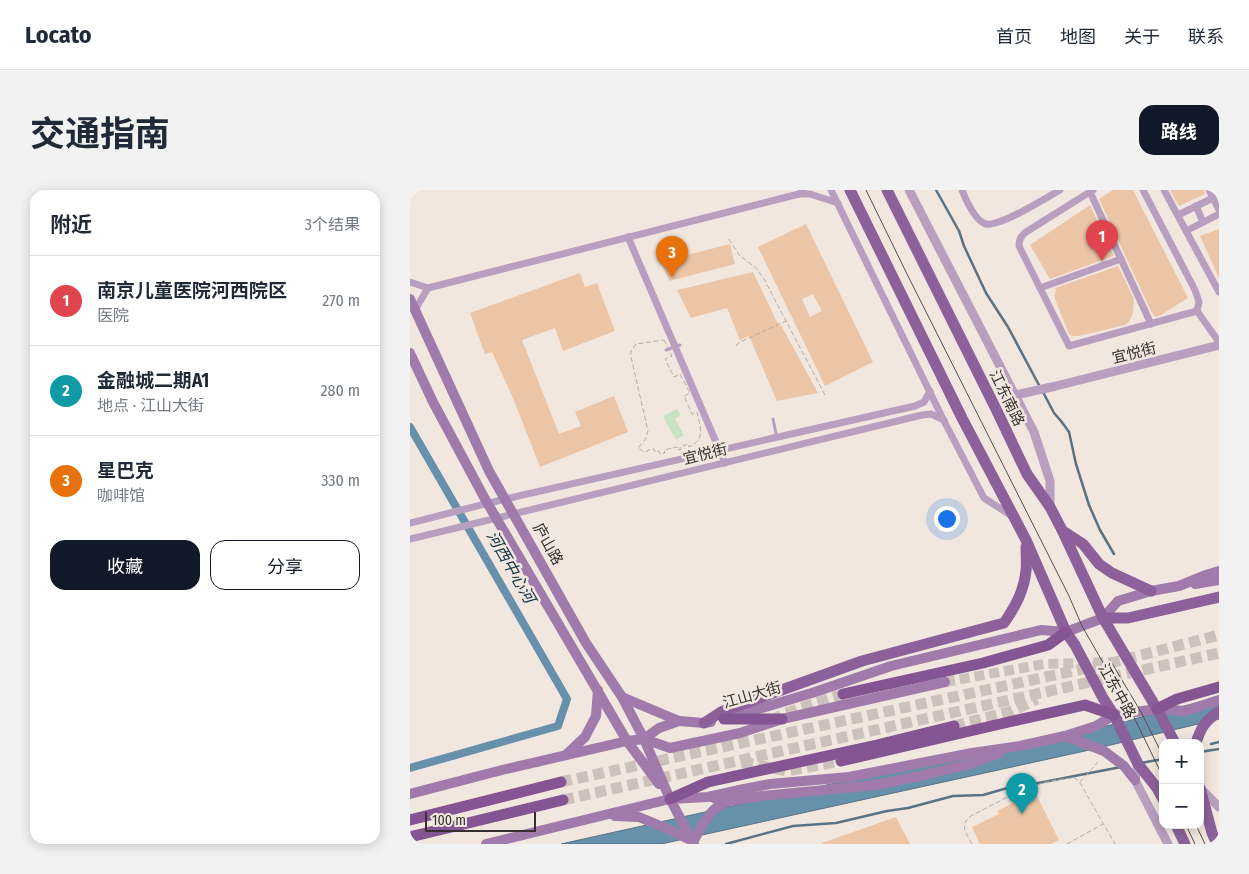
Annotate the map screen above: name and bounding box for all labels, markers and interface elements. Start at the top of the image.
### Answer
text: Locato [25,21,91,49]
text: 首页 [996,26,1032,48]
text: 地图 [1060,26,1096,48]
text: 关于 [1124,26,1160,48]
text: 联系 [1188,26,1224,48]
button: 路线 [1139,105,1219,155]
text: 交通指南 [30,113,170,155]
text: 附近 [50,212,92,238]
text: 3个结果 [305,215,360,234]
pin: 1 [1086,220,1118,261]
pin: 3 [656,236,688,277]
text: 南京儿童医院河西院区 [97,279,287,302]
text: 1 [63,291,69,310]
text: 270 m [322,291,360,310]
text: 医院 [97,306,129,325]
street label: 宜悦街 [1110,339,1158,367]
street label: 江东南路 [986,367,1028,429]
text: 金融城二期A1 [97,369,209,392]
text: 2 [62,381,70,400]
text: 280 m [321,381,360,400]
text: 地点 · 江山大街 [97,396,204,415]
street label: 宜悦街 [681,440,729,468]
text: 星巴克 [97,459,154,482]
text: 3 [62,471,70,490]
text: 330 m [321,471,360,490]
text: 咖啡馆 [97,486,145,505]
your location [934,506,960,532]
street label: 庐山路 [529,520,567,568]
water label: 河西中心河 [483,528,541,609]
button: 收藏 [50,540,200,590]
button: 分享 [210,540,360,590]
street label: 江东中路 [1095,660,1139,722]
street label: 江山大街 [721,678,783,712]
map controls [1159,739,1204,829]
button: + [1159,739,1204,784]
pin: 2 [1006,773,1038,814]
button: − [1159,784,1204,829]
scale bar [425,809,536,832]
text: 100 m [432,812,466,829]

